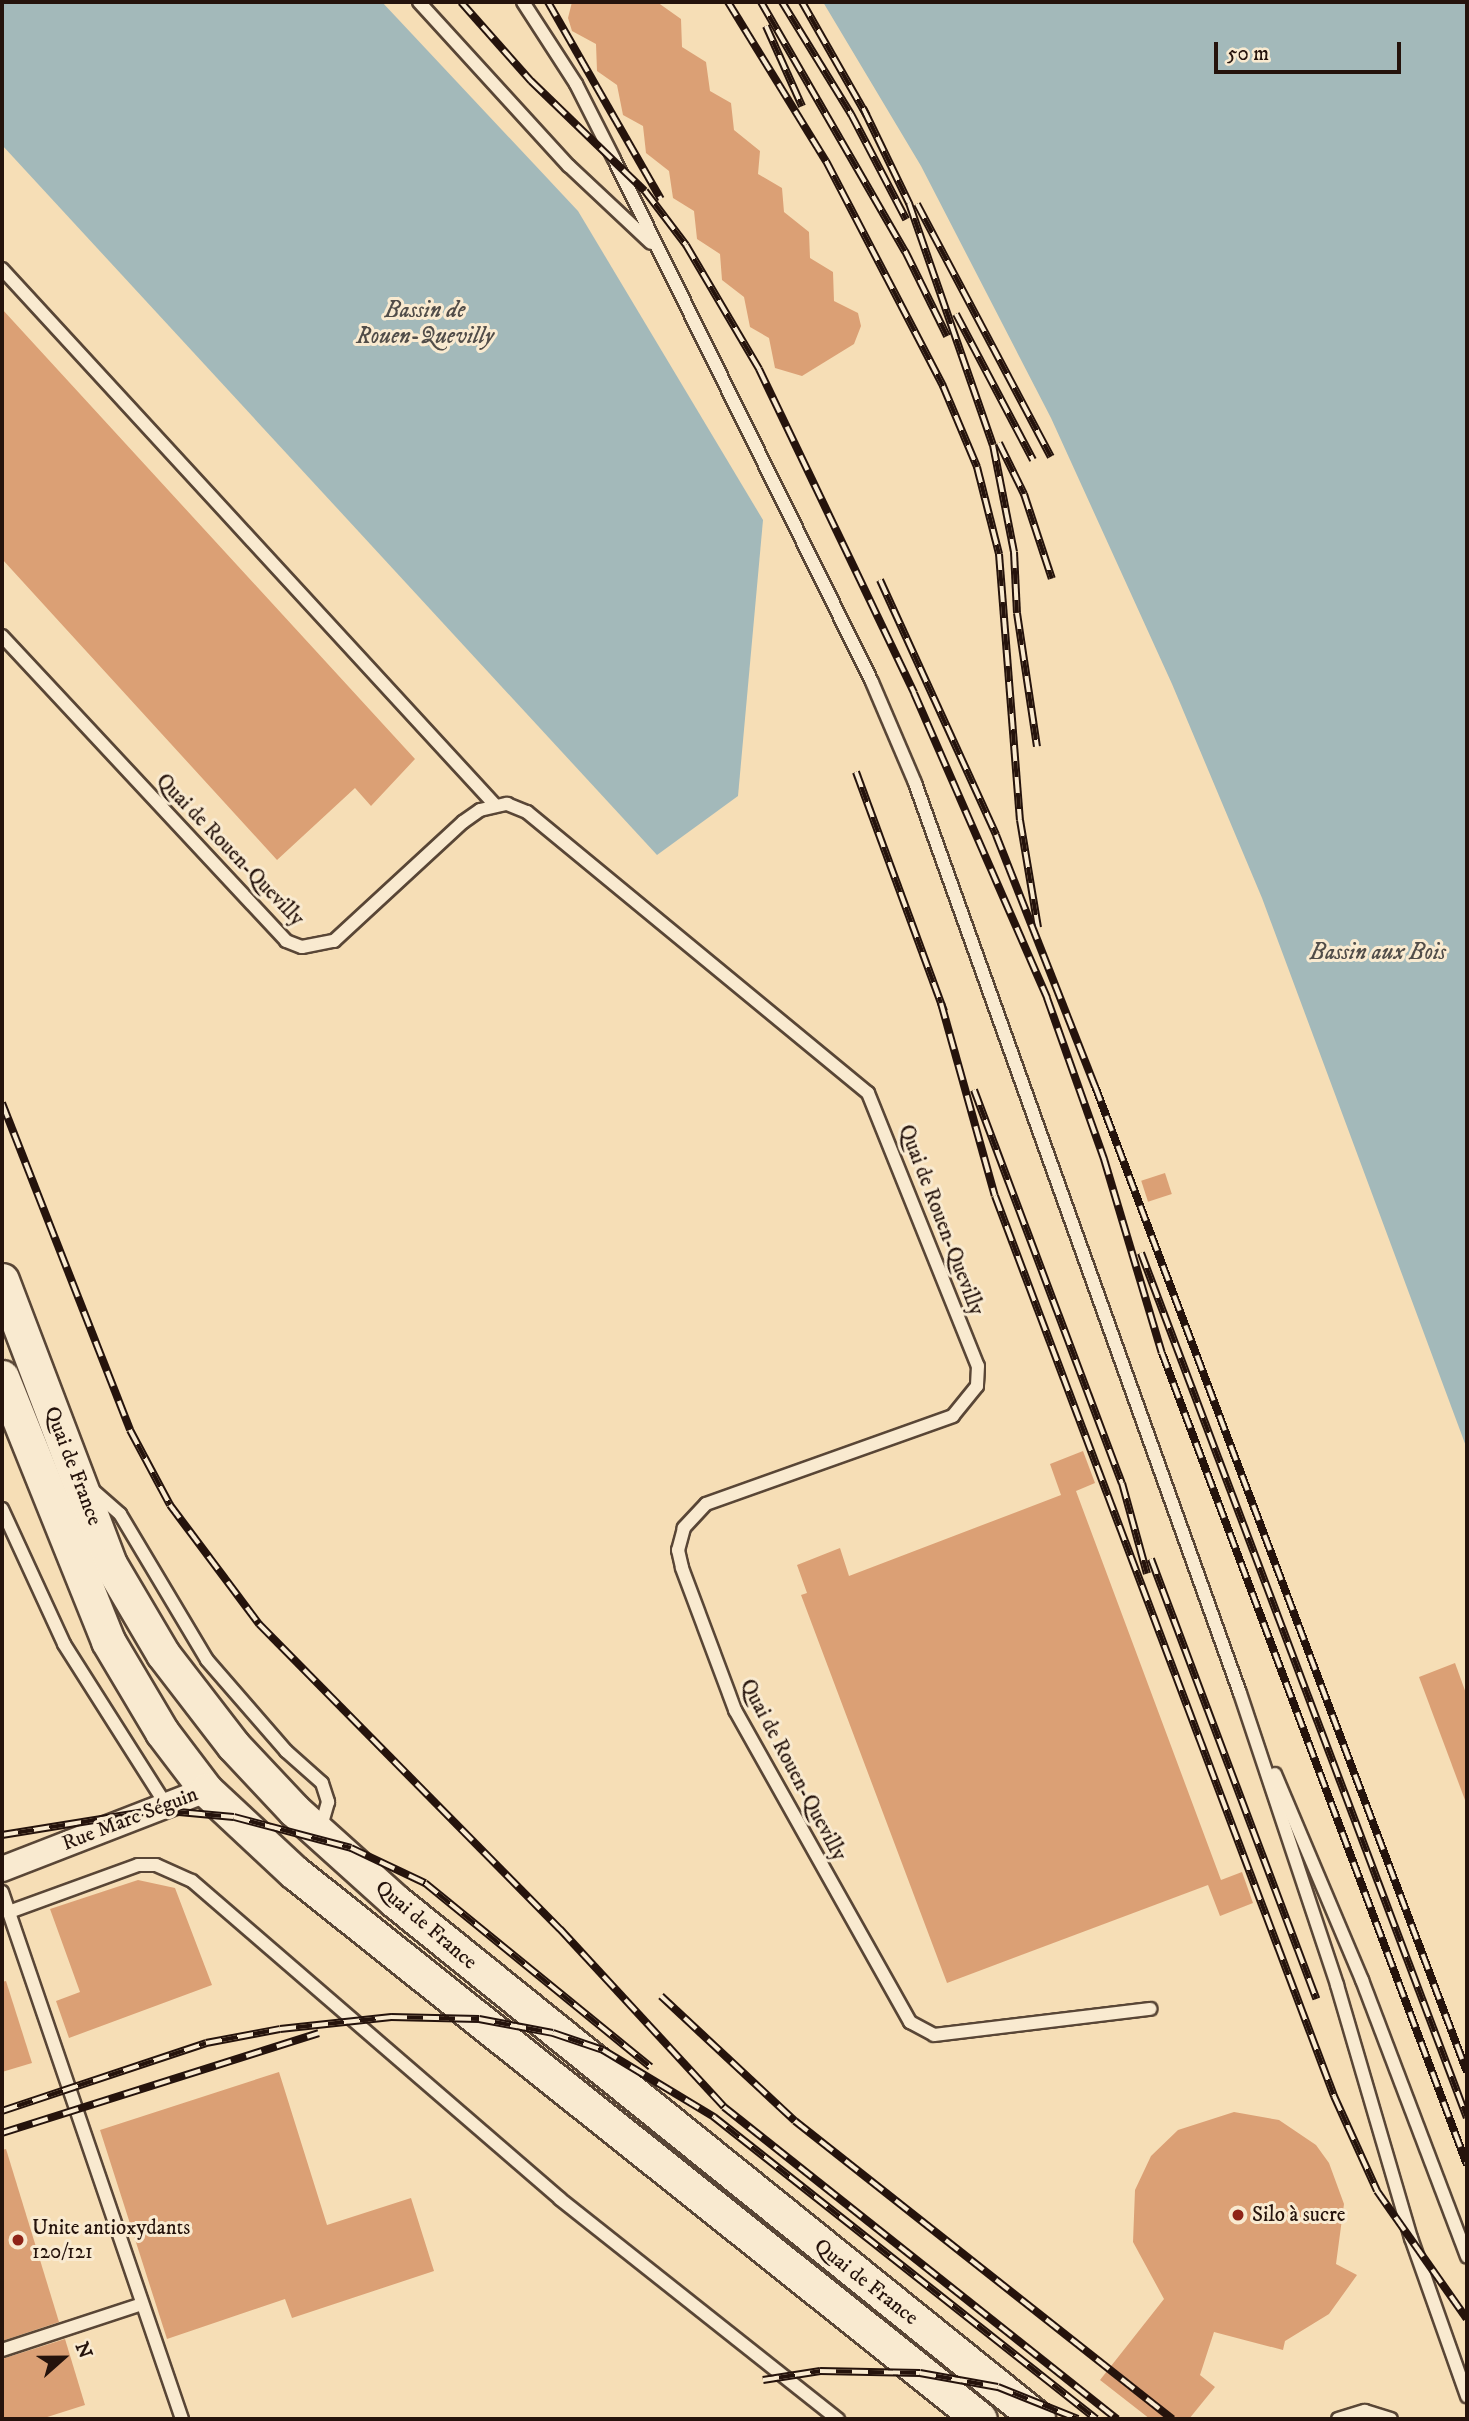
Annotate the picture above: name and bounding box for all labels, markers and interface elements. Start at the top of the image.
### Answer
scale bar [1217,28,1404,72]
text: 50 m [1227,41,1269,67]
water label: Bassin de Rouen-Quevilly [356,297,494,351]
street label: Quai de Rouen-Quevilly [151,769,309,931]
water label: Bassin aux Bois [1310,939,1446,967]
street label: Quai de Rouen-Quevilly [893,1121,989,1319]
street label: Quai de France [39,1403,107,1529]
street label: Quai de Rouen-Quevilly [734,1675,852,1865]
street label: Rue Marc Séguin [59,1782,201,1856]
street label: Quai de France [370,1875,482,1975]
place label: Silo à sucre [1252,2202,1346,2228]
marker: Silo à sucre [1230,2207,1246,2223]
place label: Unite antioxydants 120/121 [32,2215,190,2265]
marker: Unite antioxydants 120/121 [10,2232,26,2248]
street label: Quai de France [809,2233,923,2331]
north arrow [28,2323,98,2393]
text: N [70,2339,97,2362]

